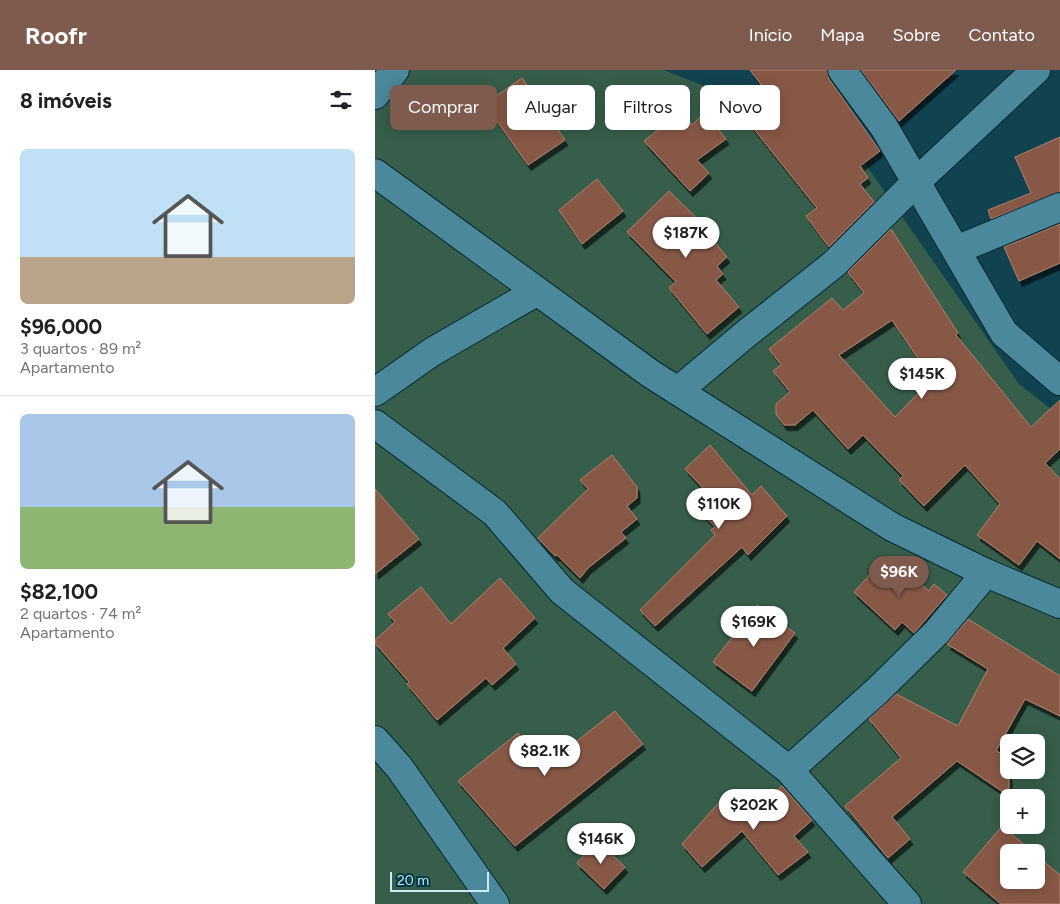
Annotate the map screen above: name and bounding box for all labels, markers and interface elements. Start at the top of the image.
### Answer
text: Roofr [25,21,87,50]
text: Início [749,24,792,46]
text: Mapa [820,24,864,46]
text: Sobre [892,24,940,46]
text: Contato [968,24,1035,46]
chip: Comprar [390,85,497,130]
chip: Alugar [507,85,595,130]
chip: Filtros [605,85,690,130]
chip: Novo [700,85,780,130]
icon: filters [327,86,355,114]
text: 8 imóveis [20,88,112,113]
icon: home [143,181,233,271]
pin: $187K [651,216,721,259]
text: $187K [664,223,708,242]
text: $96,000 [20,314,102,339]
text: 3 quartos · 89 m² [20,339,141,358]
text: Apartamento [20,358,115,377]
pin: $145K [887,358,957,400]
text: $145K [899,364,945,383]
icon: home [143,447,233,537]
pin: $110K [684,488,754,530]
text: $110K [697,494,741,513]
pin: $96K [869,556,929,598]
text: $96K [880,562,918,581]
text: $82,100 [20,579,98,604]
text: 2 quartos · 74 m² [20,604,141,623]
pin: $169K [719,606,789,648]
text: $169K [732,612,776,631]
text: Apartamento [20,623,115,642]
pin: $82.1K [504,734,586,777]
map controls [1000,734,1045,889]
button: layers [1000,734,1045,779]
text: $82.1K [520,741,570,760]
pin: $202K [719,788,789,831]
button: + [1000,789,1045,834]
text: $202K [730,795,778,814]
pin: $146K [566,822,636,865]
text: $146K [578,829,624,848]
button: − [1000,844,1045,889]
scale bar [390,869,489,892]
text: 20 m [397,872,429,889]

